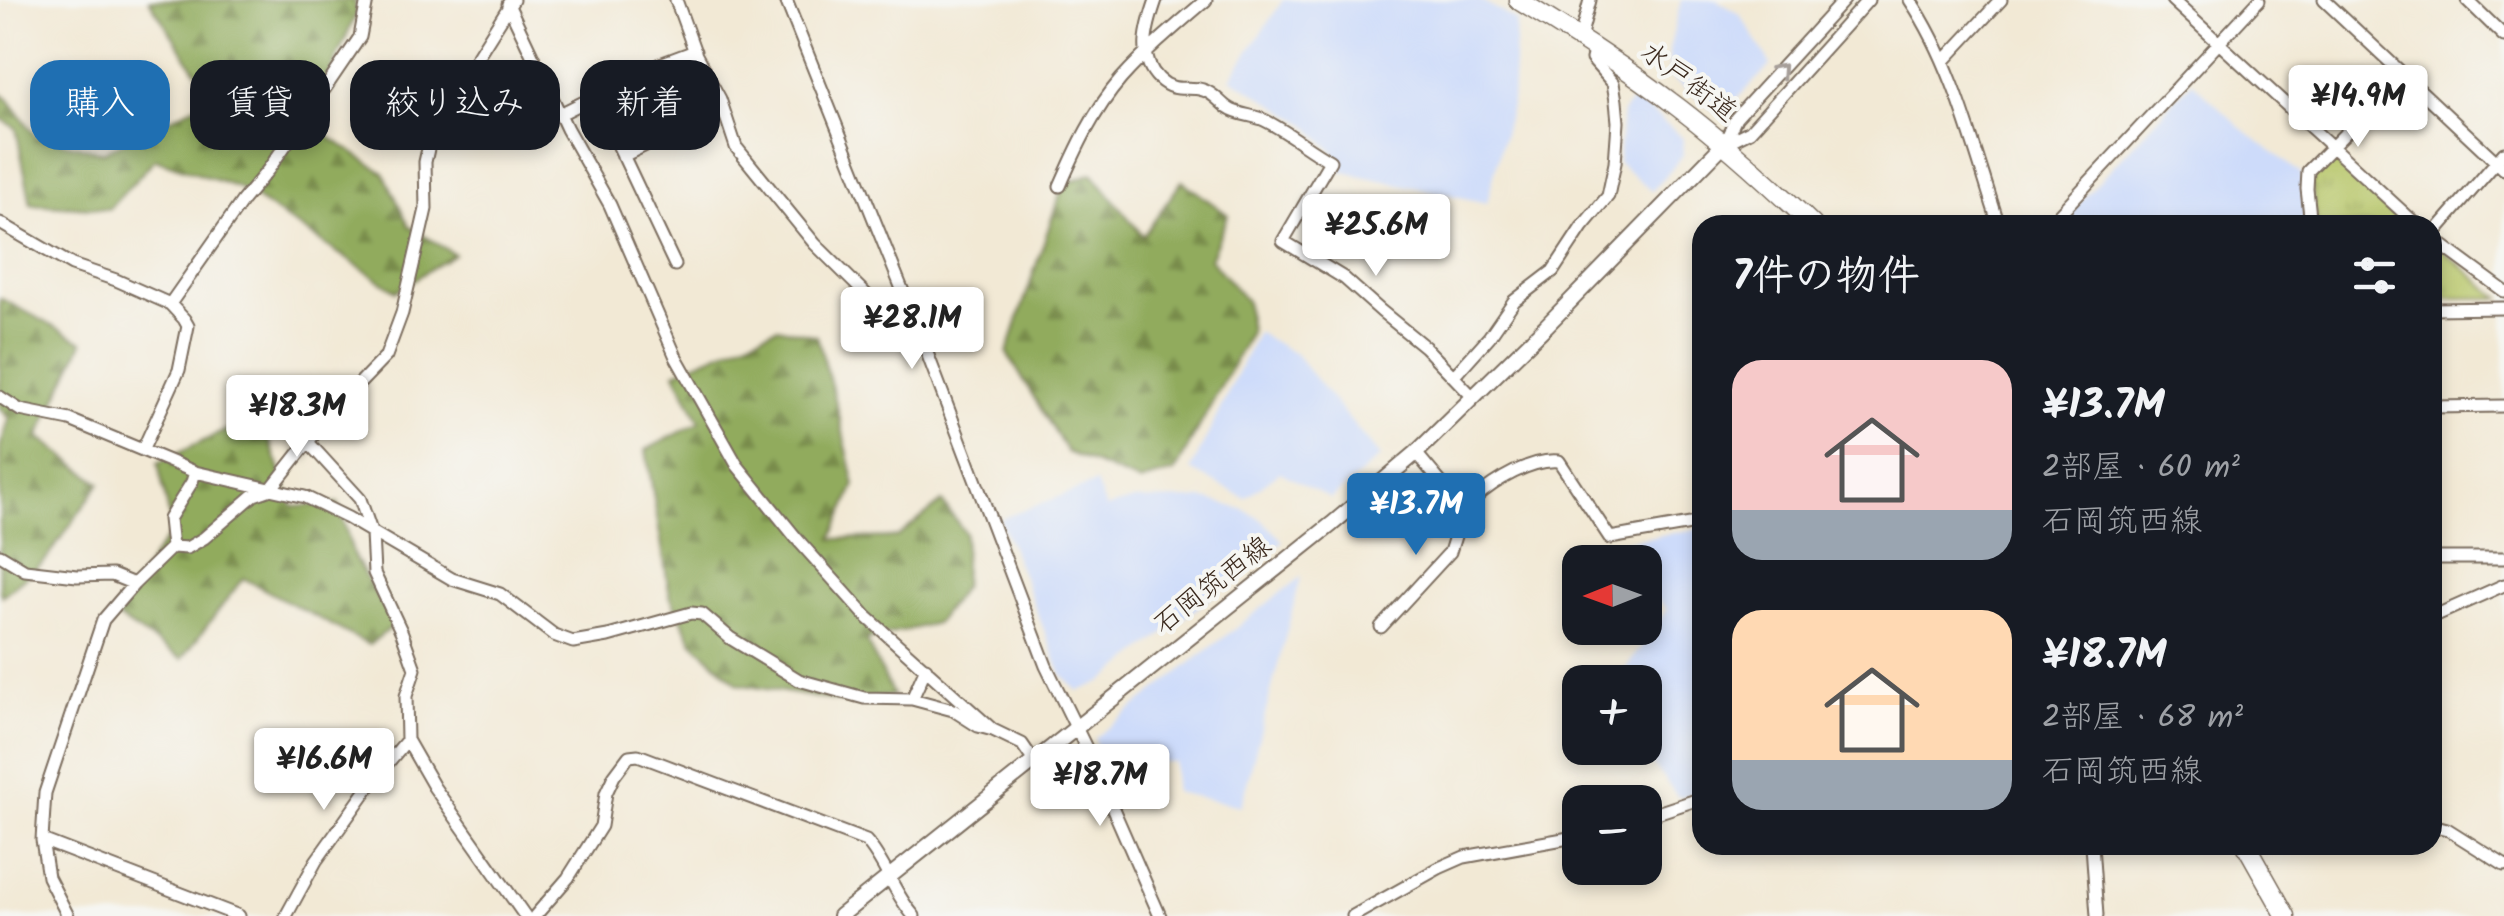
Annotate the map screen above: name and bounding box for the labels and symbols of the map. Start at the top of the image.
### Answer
street label: 水戸街道 [1630,31,1746,135]
one-way arrow [1769,63,1787,82]
pin: ¥14.9M [2277,65,2439,150]
pin: ¥25.6M [1295,194,1457,279]
pin: ¥28.1M [831,287,993,372]
pin: ¥18.3M [216,375,378,460]
pin: ¥13.7M [1335,473,1497,558]
street label: 石岡筑西線 [1144,525,1282,647]
north arrow [1562,545,1662,645]
pin: ¥16.6M [243,728,405,813]
pin: ¥18.7M [1019,744,1181,829]

